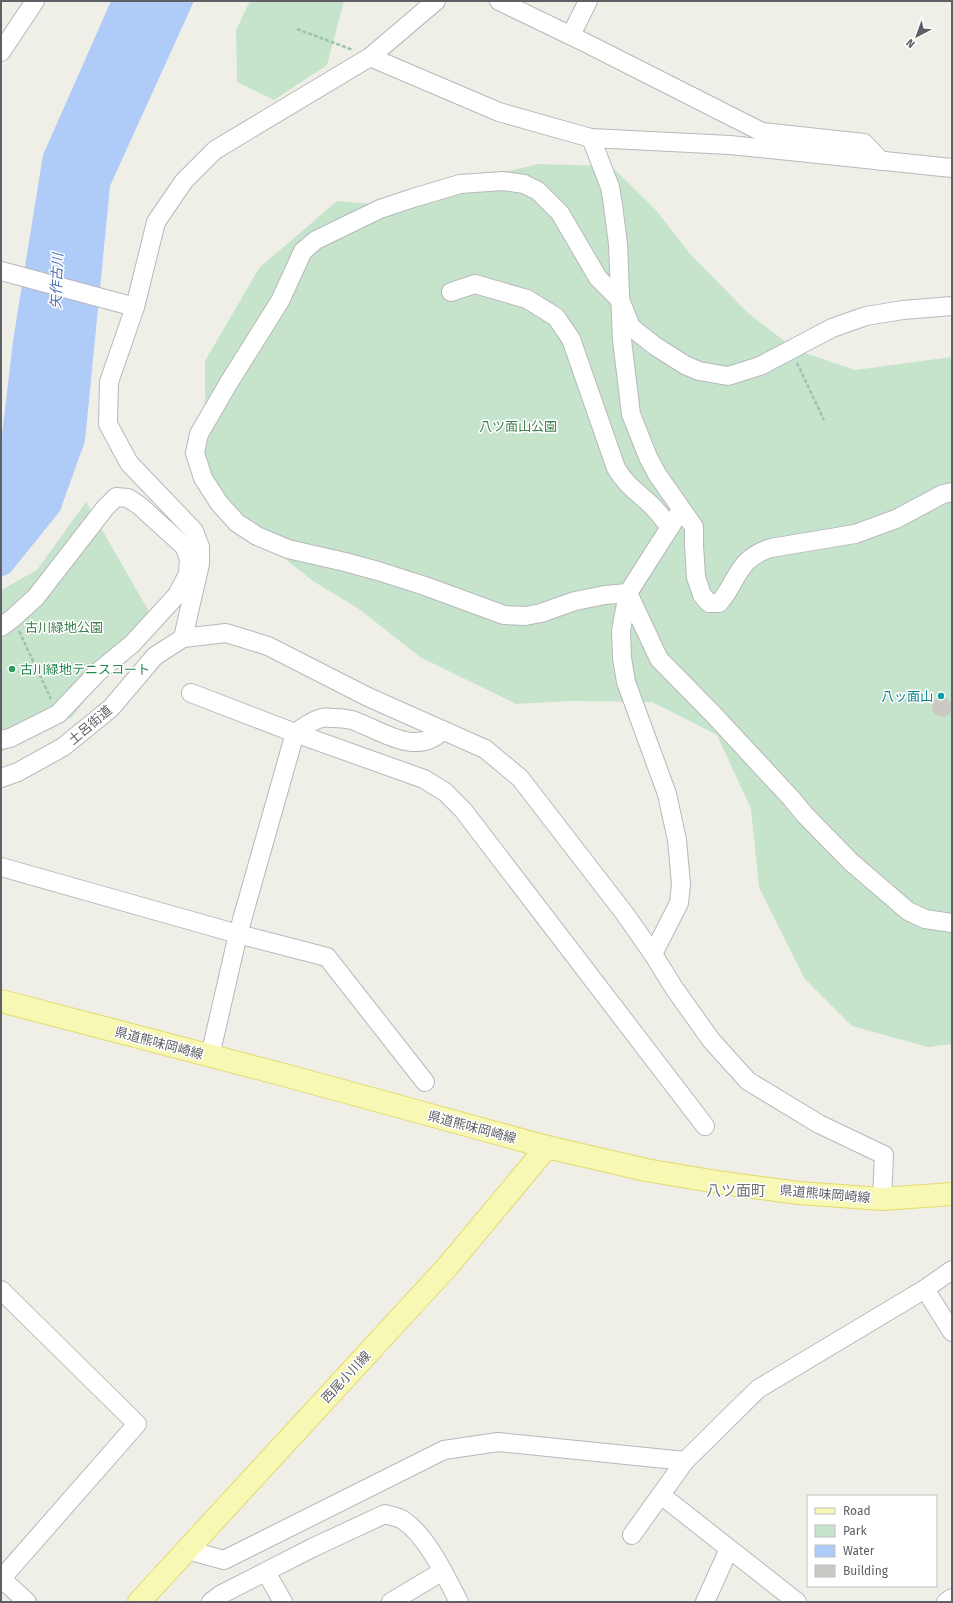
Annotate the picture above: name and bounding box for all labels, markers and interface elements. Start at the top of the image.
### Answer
north arrow [897,16,937,56]
text: N [904,36,918,50]
water label: 矢作古川 [48,251,67,309]
park label: 八ツ面山公園 [479,419,557,434]
park label: 古川緑地公園 [25,620,103,635]
place label: 古川緑地テニスコート [20,662,150,677]
marker: 古川緑地テニスコート [7,664,17,674]
place label: 八ッ面山 [881,689,933,704]
marker: 八ッ面山 [936,691,946,701]
street label: 土呂街道 [65,703,115,747]
street label: 県道熊味岡崎線 [113,1024,205,1062]
street label: 県道熊味岡崎線 [426,1108,518,1146]
district label: 八ツ面町 [706,1182,766,1200]
street label: 県道熊味岡崎線 [779,1183,871,1205]
street label: 西尾小川線 [318,1348,374,1406]
legend [807,1495,937,1587]
text: Road [843,1504,871,1518]
text: Park [843,1524,867,1538]
text: Water [843,1544,875,1558]
text: Building [843,1564,889,1578]

